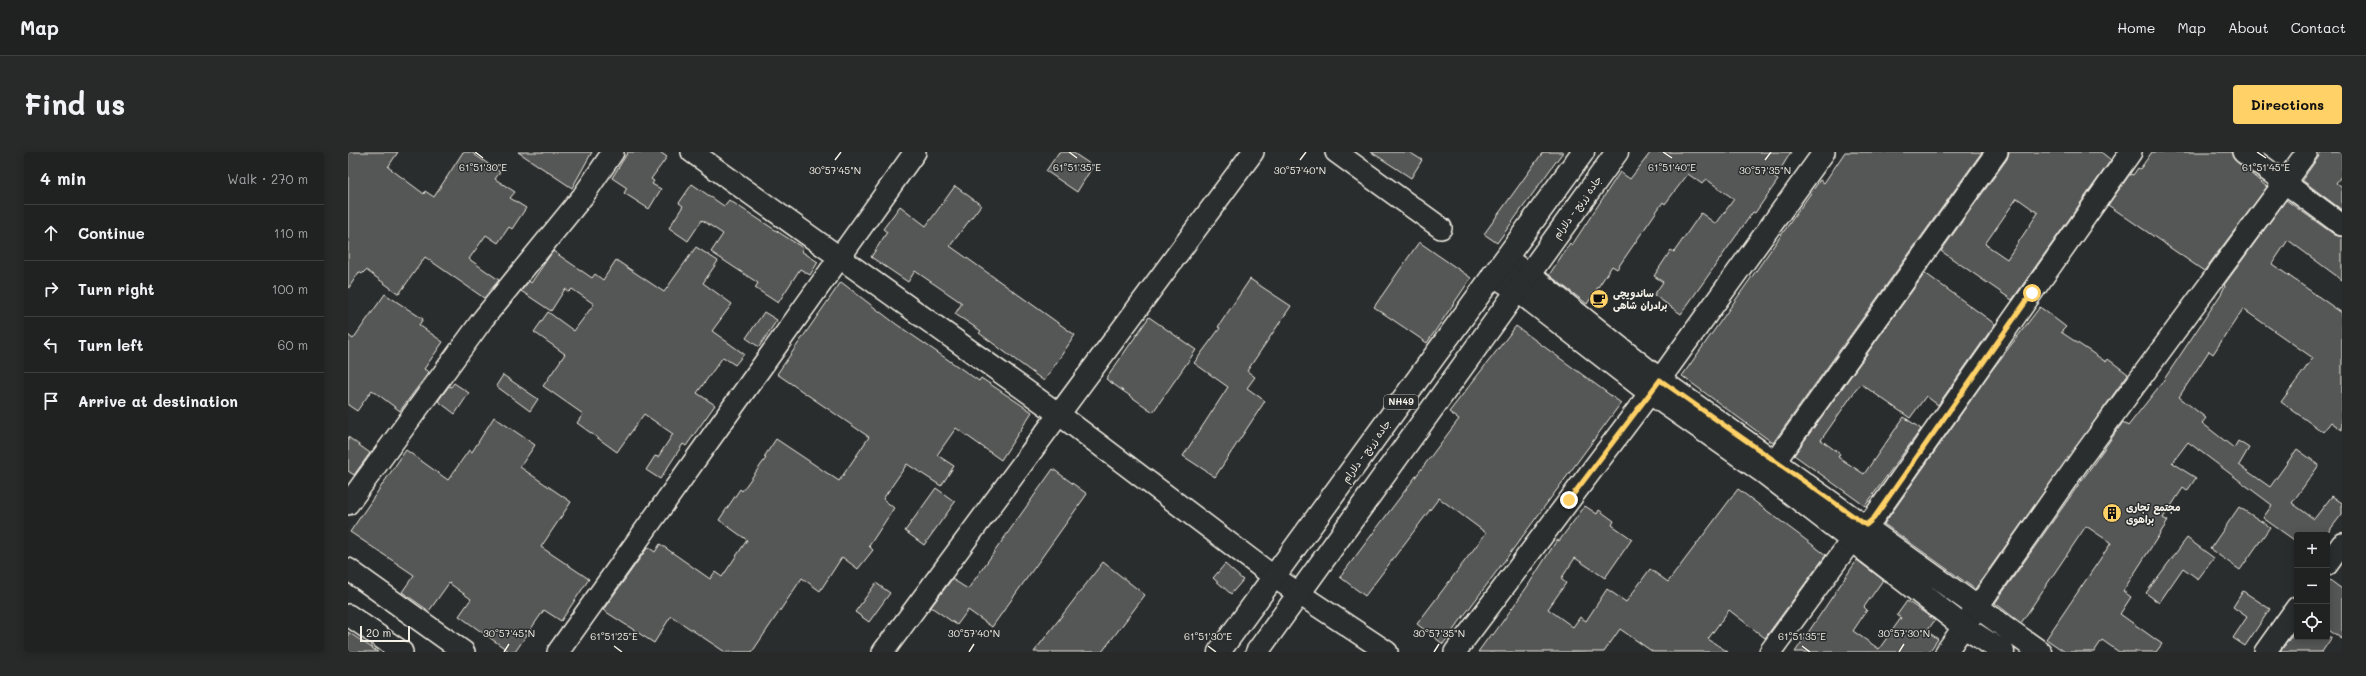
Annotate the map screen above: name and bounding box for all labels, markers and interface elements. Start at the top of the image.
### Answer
text: Map [20,15,59,40]
text: Home [2117,18,2155,37]
text: Map [2177,18,2206,37]
text: About [2228,18,2269,37]
text: Contact [2291,18,2346,37]
button: Directions [2233,85,2342,124]
text: Find us [24,86,125,122]
text: 61°51'30"E [459,160,507,174]
text: 61°51'35"E [1053,160,1101,174]
text: 61°51'40"E [1648,160,1696,174]
text: 61°51'45"E [2242,160,2290,174]
text: 30°57'45"N [809,163,861,177]
text: 30°57'40"N [1274,163,1326,177]
text: 30°57'35"N [1739,163,1791,177]
text: 4 min [40,167,86,189]
text: Walk · 270 m [227,170,308,187]
street label: جاده زرنج - دلارام [1549,173,1606,242]
icon: ahead [40,222,62,244]
text: Continue [78,223,145,243]
text: 110 m [274,224,308,241]
icon: right [40,278,62,300]
text: Turn right [78,279,155,299]
text: 100 m [272,280,308,297]
route start [2023,284,2041,302]
place label: ساندویچی برادران شاهی [1613,286,1668,312]
cafe icon: ساندویچی برادران شاهی [1588,288,1610,310]
icon: left [40,334,62,356]
text: Turn left [78,335,143,355]
text: 60 m [278,336,308,353]
icon: arrive [40,390,62,412]
text: Arrive at destination [78,391,238,411]
road number: NH49 [1384,395,1418,409]
street label: جاده زرنج - دلارام [1338,417,1395,486]
route end [1560,491,1578,509]
place label: مجتمع تجاری براهوی [2126,500,2181,526]
building icon: مجتمع تجاری براهوی [2101,502,2123,524]
map controls [2294,532,2330,640]
button: + [2294,532,2330,568]
button: − [2294,568,2330,604]
button: locate [2294,604,2330,640]
scale bar [360,624,410,643]
text: 20 m [366,625,391,640]
text: 30°57'45"N [483,626,535,640]
text: 30°57'40"N [948,626,1000,640]
text: 30°57'35"N [1413,626,1465,640]
text: 30°57'30"N [1878,626,1930,640]
text: 61°51'25"E [590,629,638,643]
text: 61°51'30"E [1184,629,1232,643]
text: 61°51'35"E [1778,629,1826,643]

